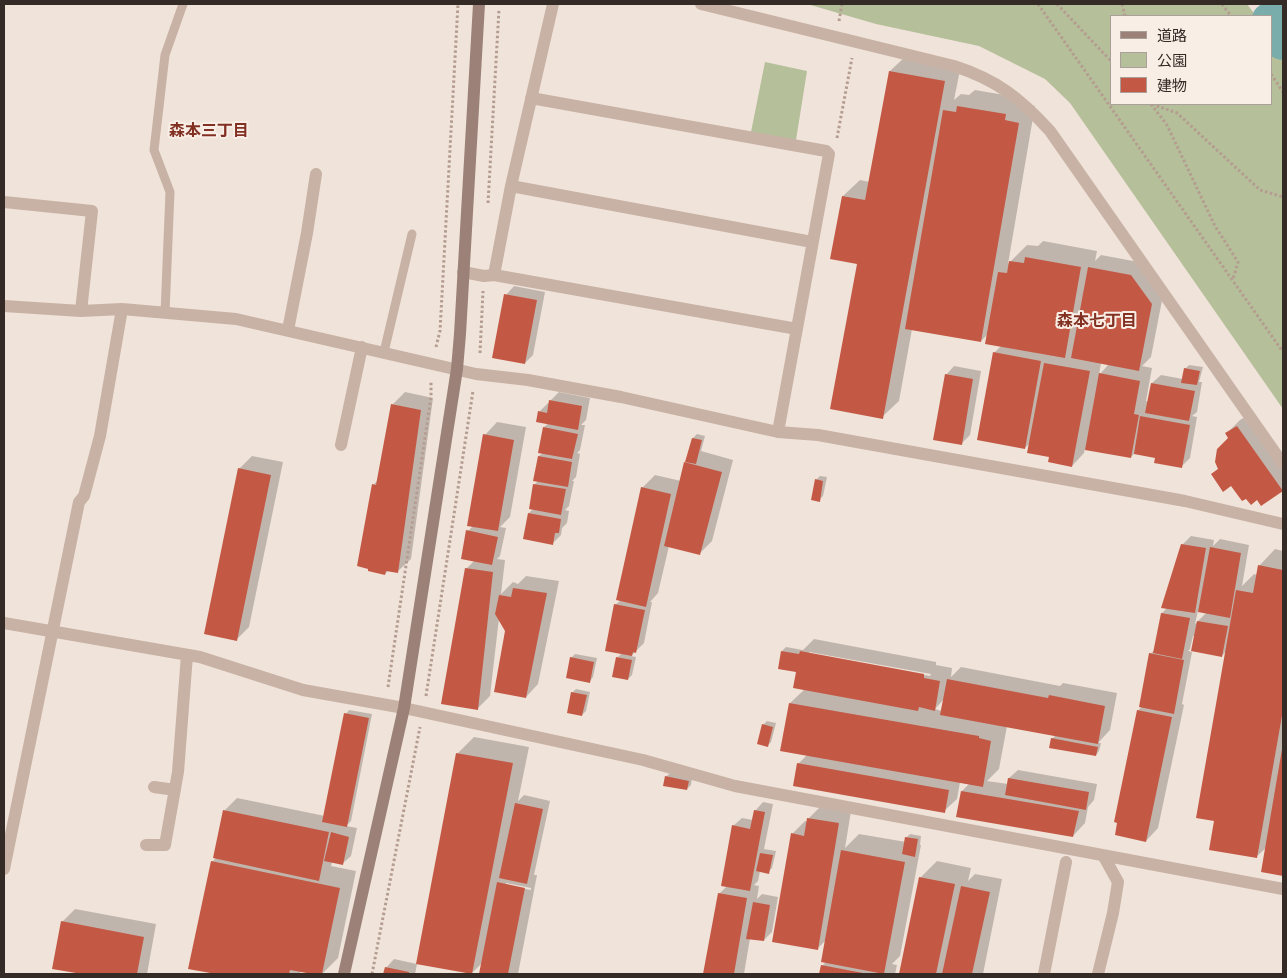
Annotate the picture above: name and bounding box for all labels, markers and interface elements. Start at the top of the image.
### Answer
legend [1110,15,1272,105]
text: 道路 [1157,25,1187,45]
text: 公園 [1157,50,1187,70]
text: 建物 [1157,75,1187,95]
district label: 森本三丁目 [169,121,249,141]
district label: 森本七丁目 [1057,311,1137,331]

